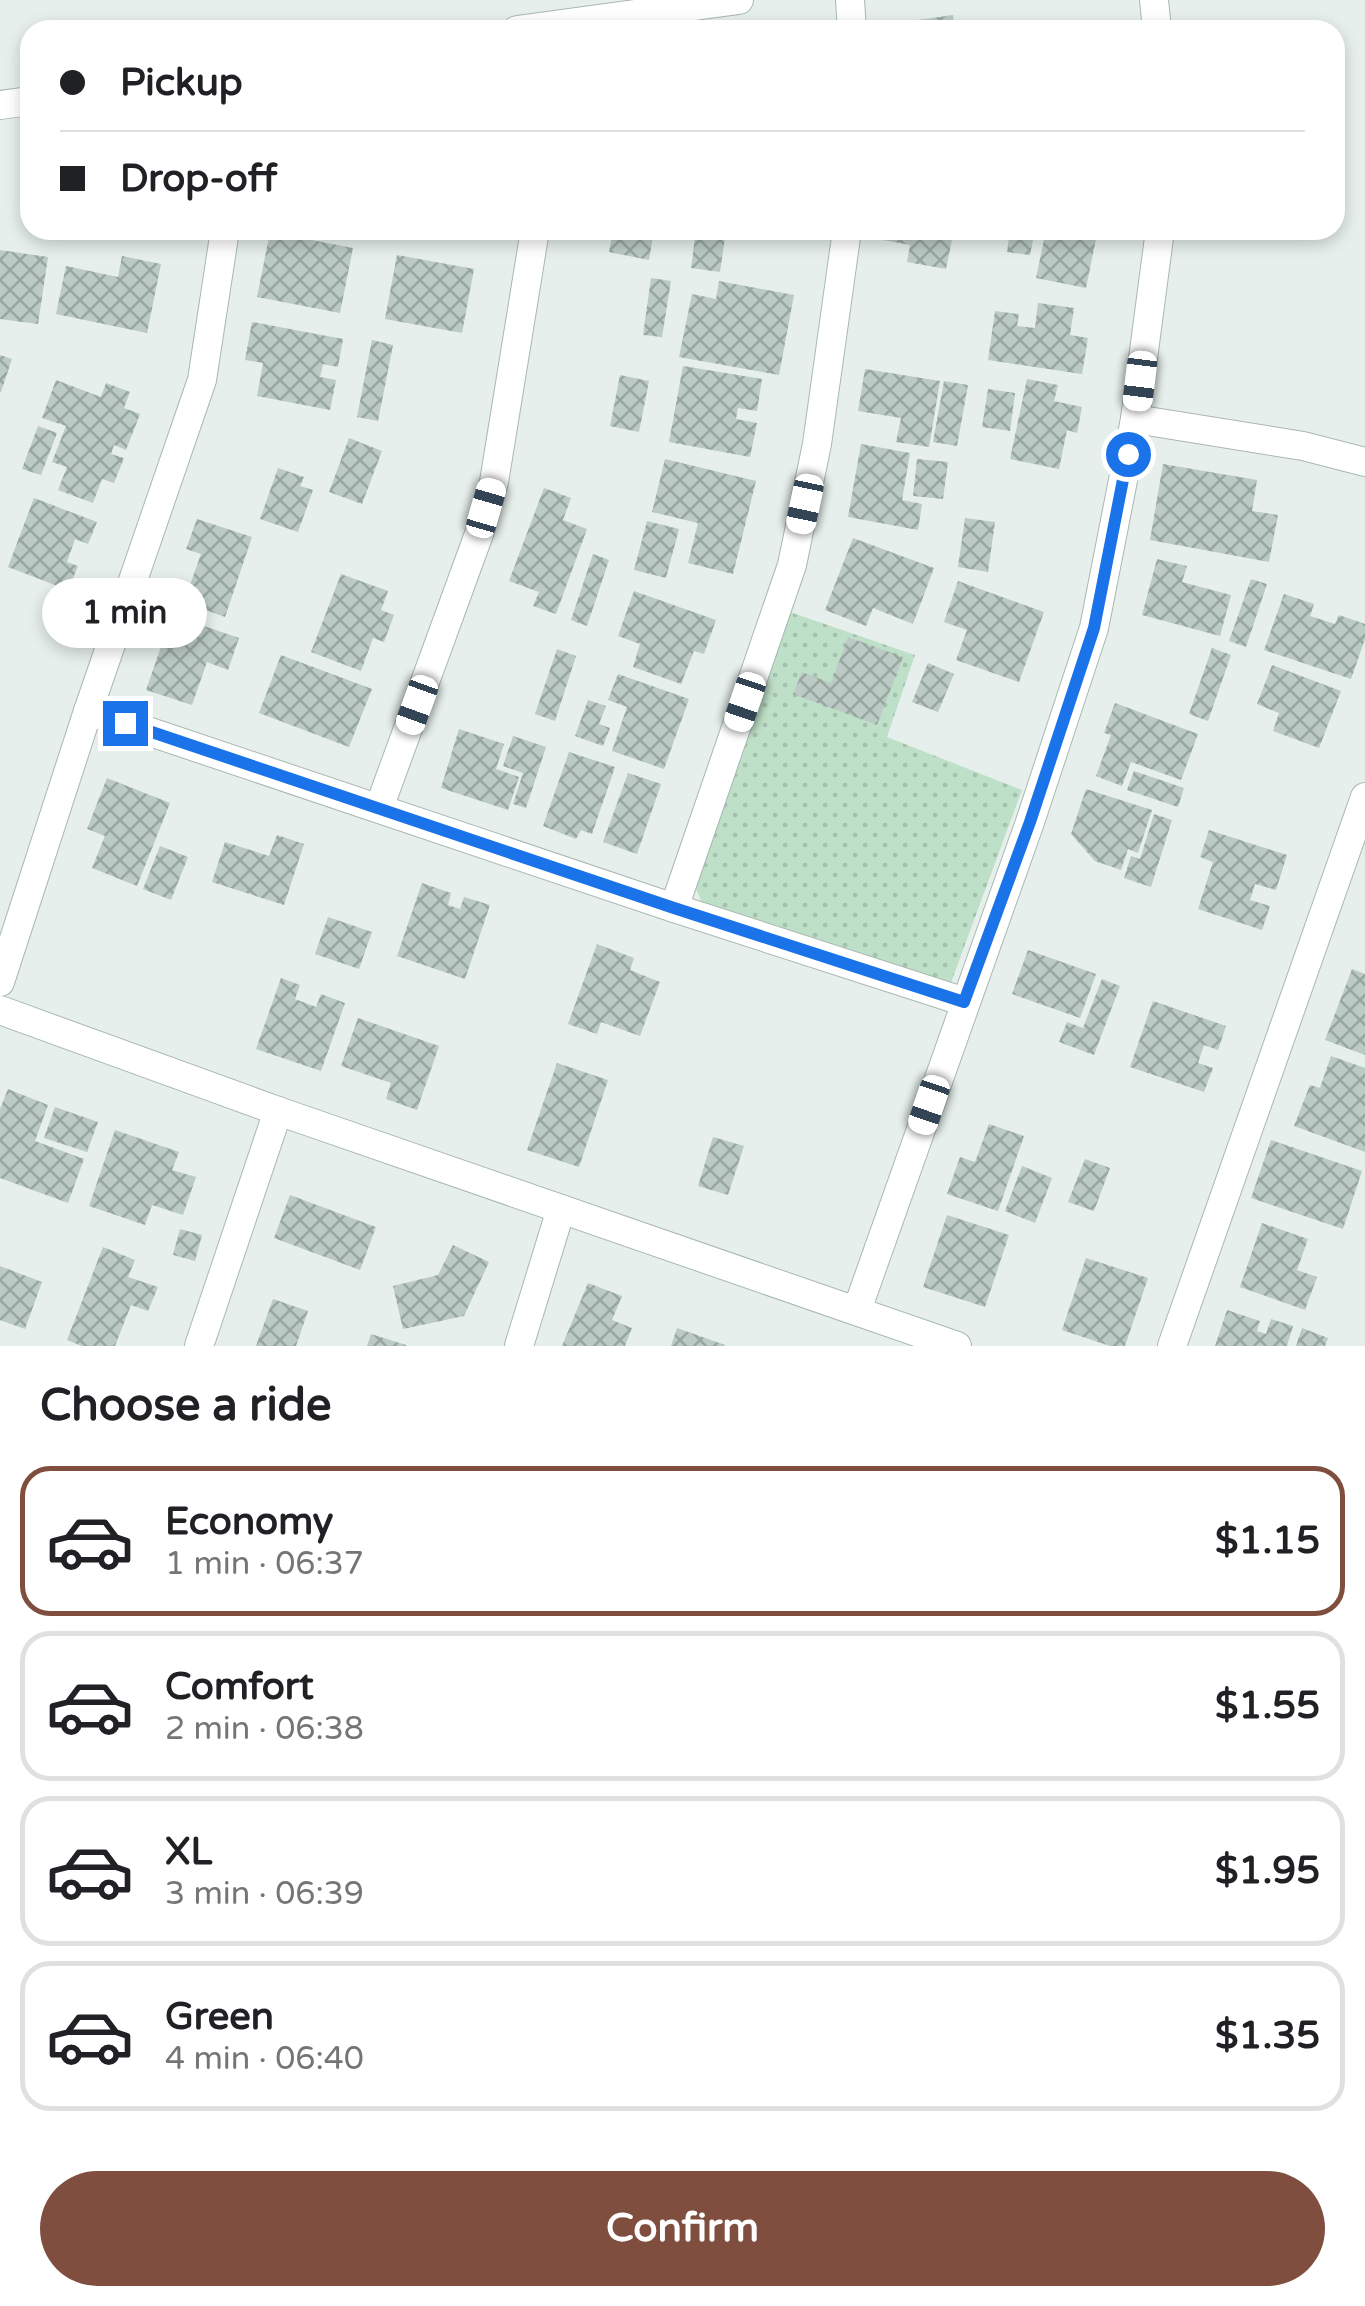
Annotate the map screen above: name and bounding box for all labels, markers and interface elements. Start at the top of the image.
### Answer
text: Pickup [120,60,243,106]
text: Drop-off [120,156,277,202]
car [1121,349,1159,413]
route start [1106,432,1151,477]
car [784,472,826,536]
car [463,475,509,541]
callout: 1 min [42,578,208,648]
text: 1 min [82,594,167,632]
car [721,669,769,735]
car [393,672,441,738]
route end [103,701,148,746]
car [905,1072,953,1138]
text: Choose a ride [40,1379,331,1433]
icon: car [45,1496,135,1586]
text: Economy [165,1499,333,1545]
text: $1.15 [1215,1518,1320,1564]
text: 1 min · 06:37 [165,1545,364,1583]
icon: car [45,1661,135,1751]
text: Comfort [165,1664,314,1710]
text: $1.55 [1215,1683,1320,1729]
text: 2 min · 06:38 [165,1710,364,1748]
icon: car [45,1826,135,1916]
text: XL [165,1829,212,1875]
text: $1.95 [1215,1848,1320,1894]
text: 3 min · 06:39 [165,1875,364,1913]
icon: car [45,1991,135,2081]
text: Green [165,1994,274,2040]
text: $1.35 [1215,2013,1320,2059]
text: 4 min · 06:40 [165,2040,364,2078]
button: Confirm [40,2171,1325,2286]

